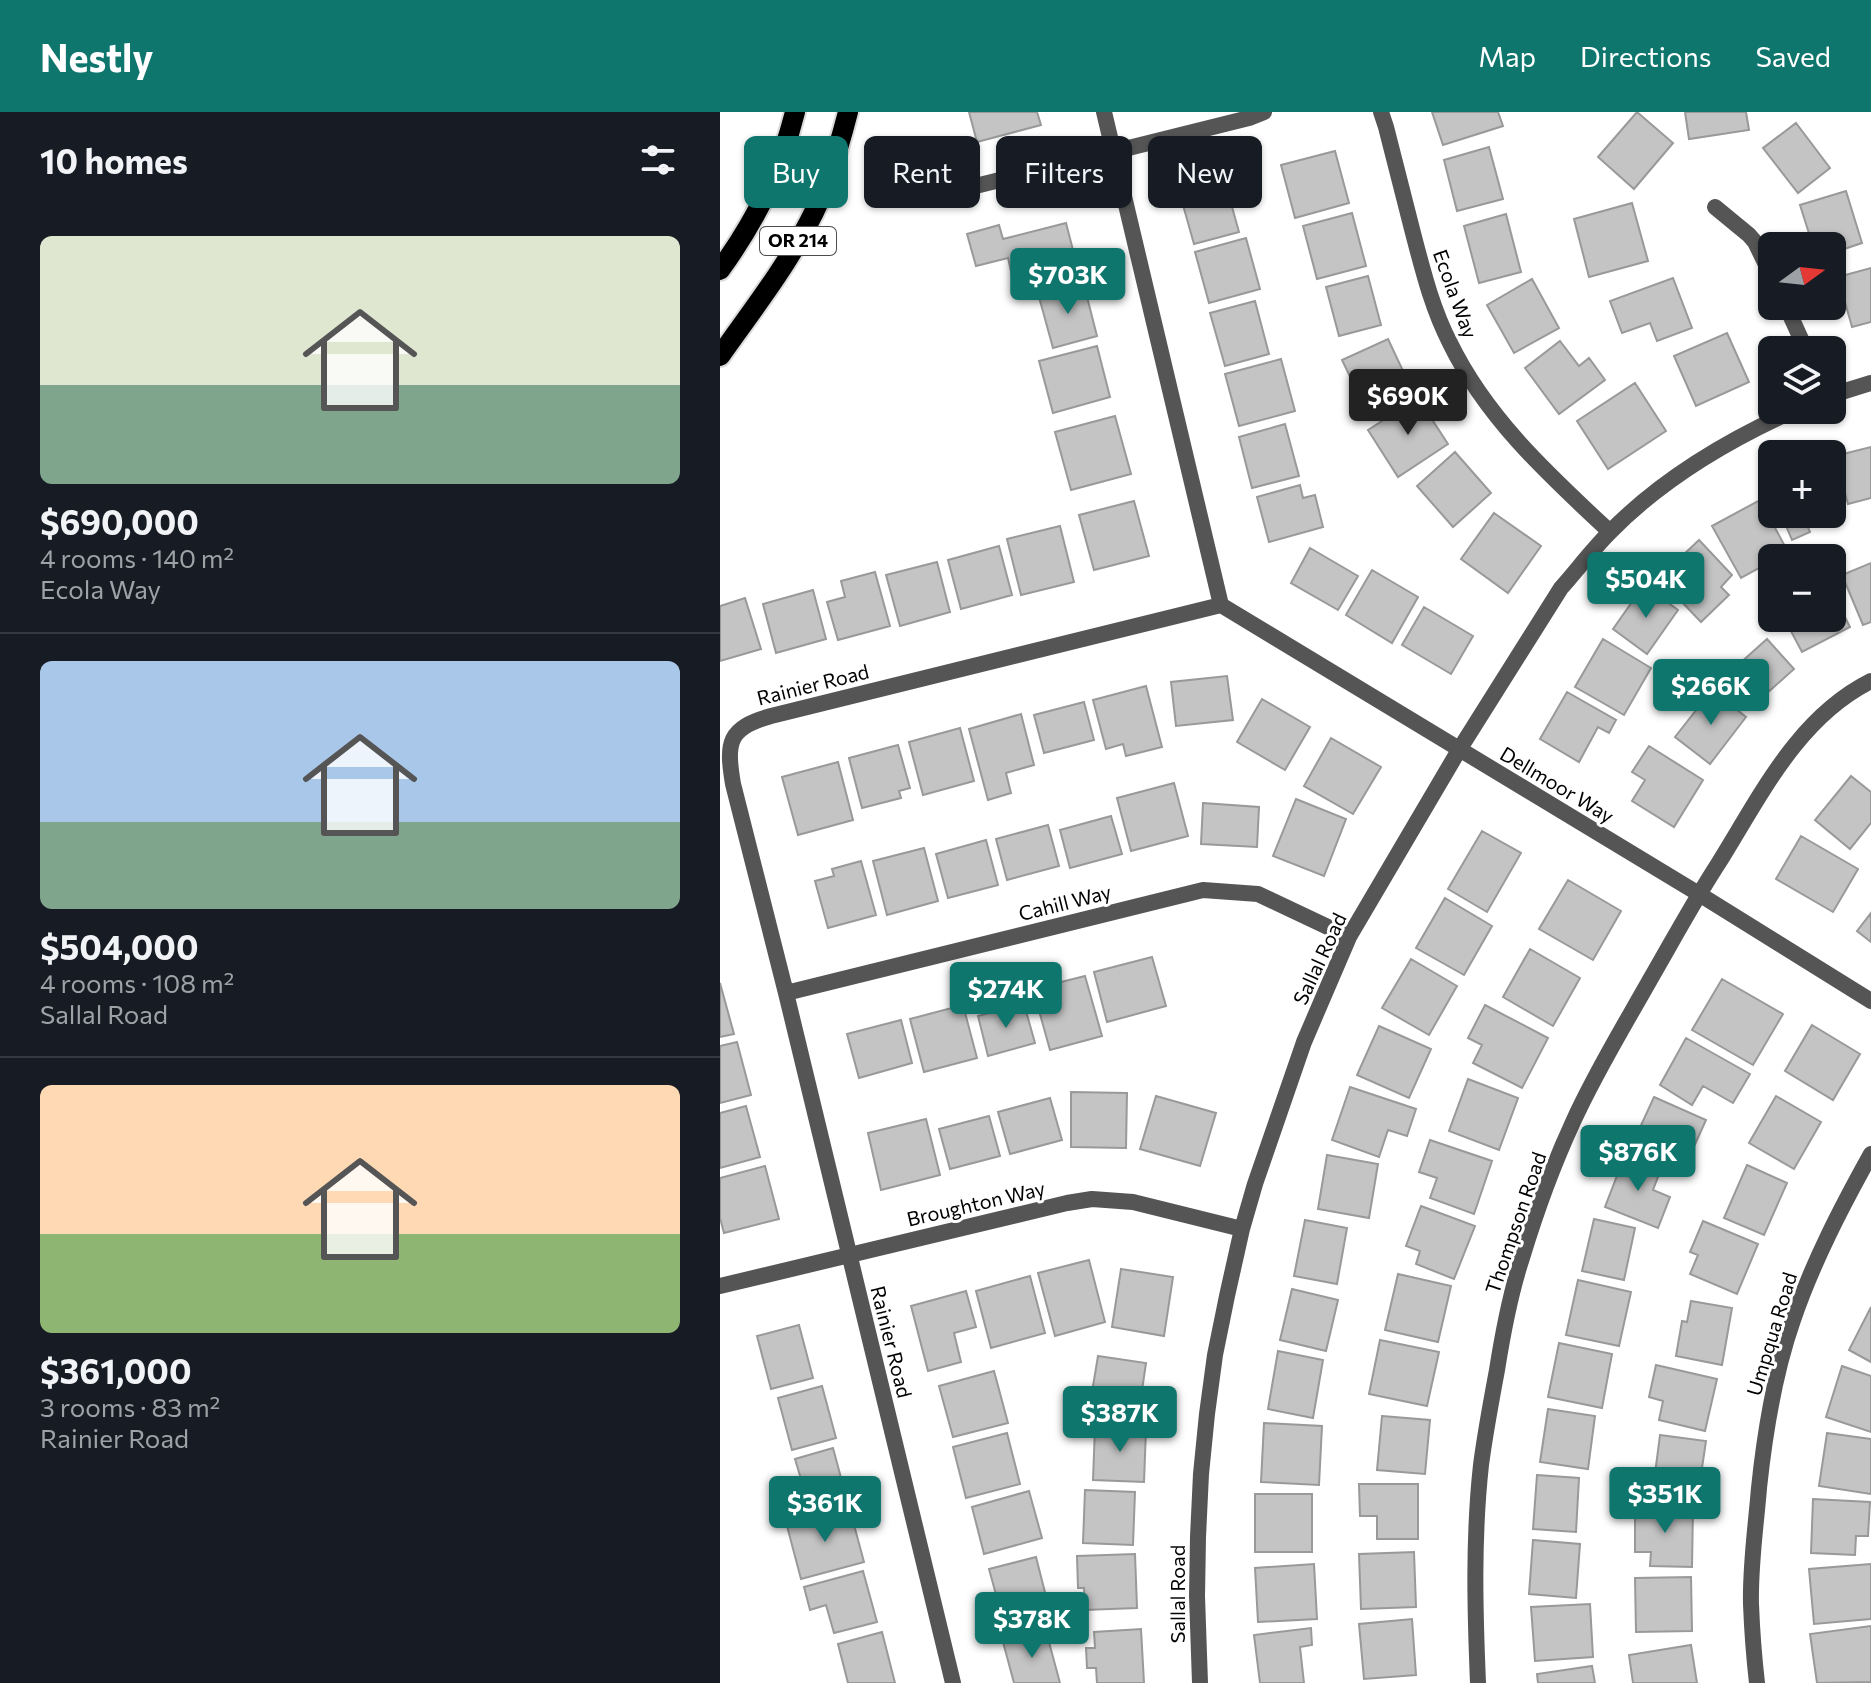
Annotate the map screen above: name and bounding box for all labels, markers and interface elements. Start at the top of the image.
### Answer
text: Nestly [40,33,153,80]
text: Map [1478,39,1536,73]
text: Directions [1580,39,1711,73]
text: Saved [1755,39,1831,73]
chip: Buy [744,136,848,208]
chip: Rent [864,136,980,208]
chip: Filters [996,136,1132,208]
chip: New [1148,136,1262,208]
icon: filters [636,138,680,182]
text: 10 homes [40,139,188,181]
road number: OR 214 [760,227,836,255]
north arrow [1758,232,1846,320]
map controls [1758,232,1846,632]
street label: Ecola Way [1429,246,1483,341]
pin: $703K [1012,248,1124,316]
text: $703K [1028,258,1108,289]
icon: home [288,288,432,432]
button: layers [1758,336,1846,424]
pin: $690K [1352,369,1464,437]
text: $690K [1367,379,1449,410]
button: + [1758,440,1846,528]
text: $690,000 [40,500,199,542]
text: 4 rooms · 140 m² [40,542,234,573]
button: − [1758,544,1846,632]
pin: $504K [1590,552,1702,620]
text: $504K [1605,562,1687,593]
text: Ecola Way [40,573,161,604]
street label: Rainier Road [754,659,871,710]
pin: $266K [1655,659,1767,727]
text: $266K [1671,669,1751,700]
icon: home [288,713,432,857]
street label: Dellmoor Way [1496,741,1619,828]
street label: Cahill Way [1016,879,1114,925]
street label: Sallal Road [1287,909,1351,1008]
text: $504,000 [40,925,199,967]
pin: $274K [950,962,1062,1030]
text: 4 rooms · 108 m² [40,967,234,998]
text: $274K [968,972,1044,1003]
text: Sallal Road [40,998,168,1029]
pin: $876K [1582,1125,1694,1193]
text: $876K [1598,1135,1678,1166]
icon: home [288,1137,432,1281]
street label: Thompson Road [1480,1149,1551,1297]
street label: Broughton Way [904,1175,1047,1231]
street label: Umpqua Road [1741,1269,1801,1398]
street label: Rainier Road [866,1283,917,1400]
text: $361,000 [40,1349,192,1391]
pin: $387K [1064,1386,1176,1454]
text: 3 rooms · 83 m² [40,1391,220,1422]
text: $387K [1081,1396,1159,1427]
text: Rainier Road [40,1422,189,1453]
pin: $351K [1609,1467,1721,1535]
pin: $361K [769,1476,881,1544]
text: $351K [1627,1477,1703,1508]
text: $361K [787,1486,863,1517]
street label: Sallal Road [1165,1545,1189,1643]
pin: $378K [976,1592,1088,1660]
text: $378K [993,1602,1071,1633]

